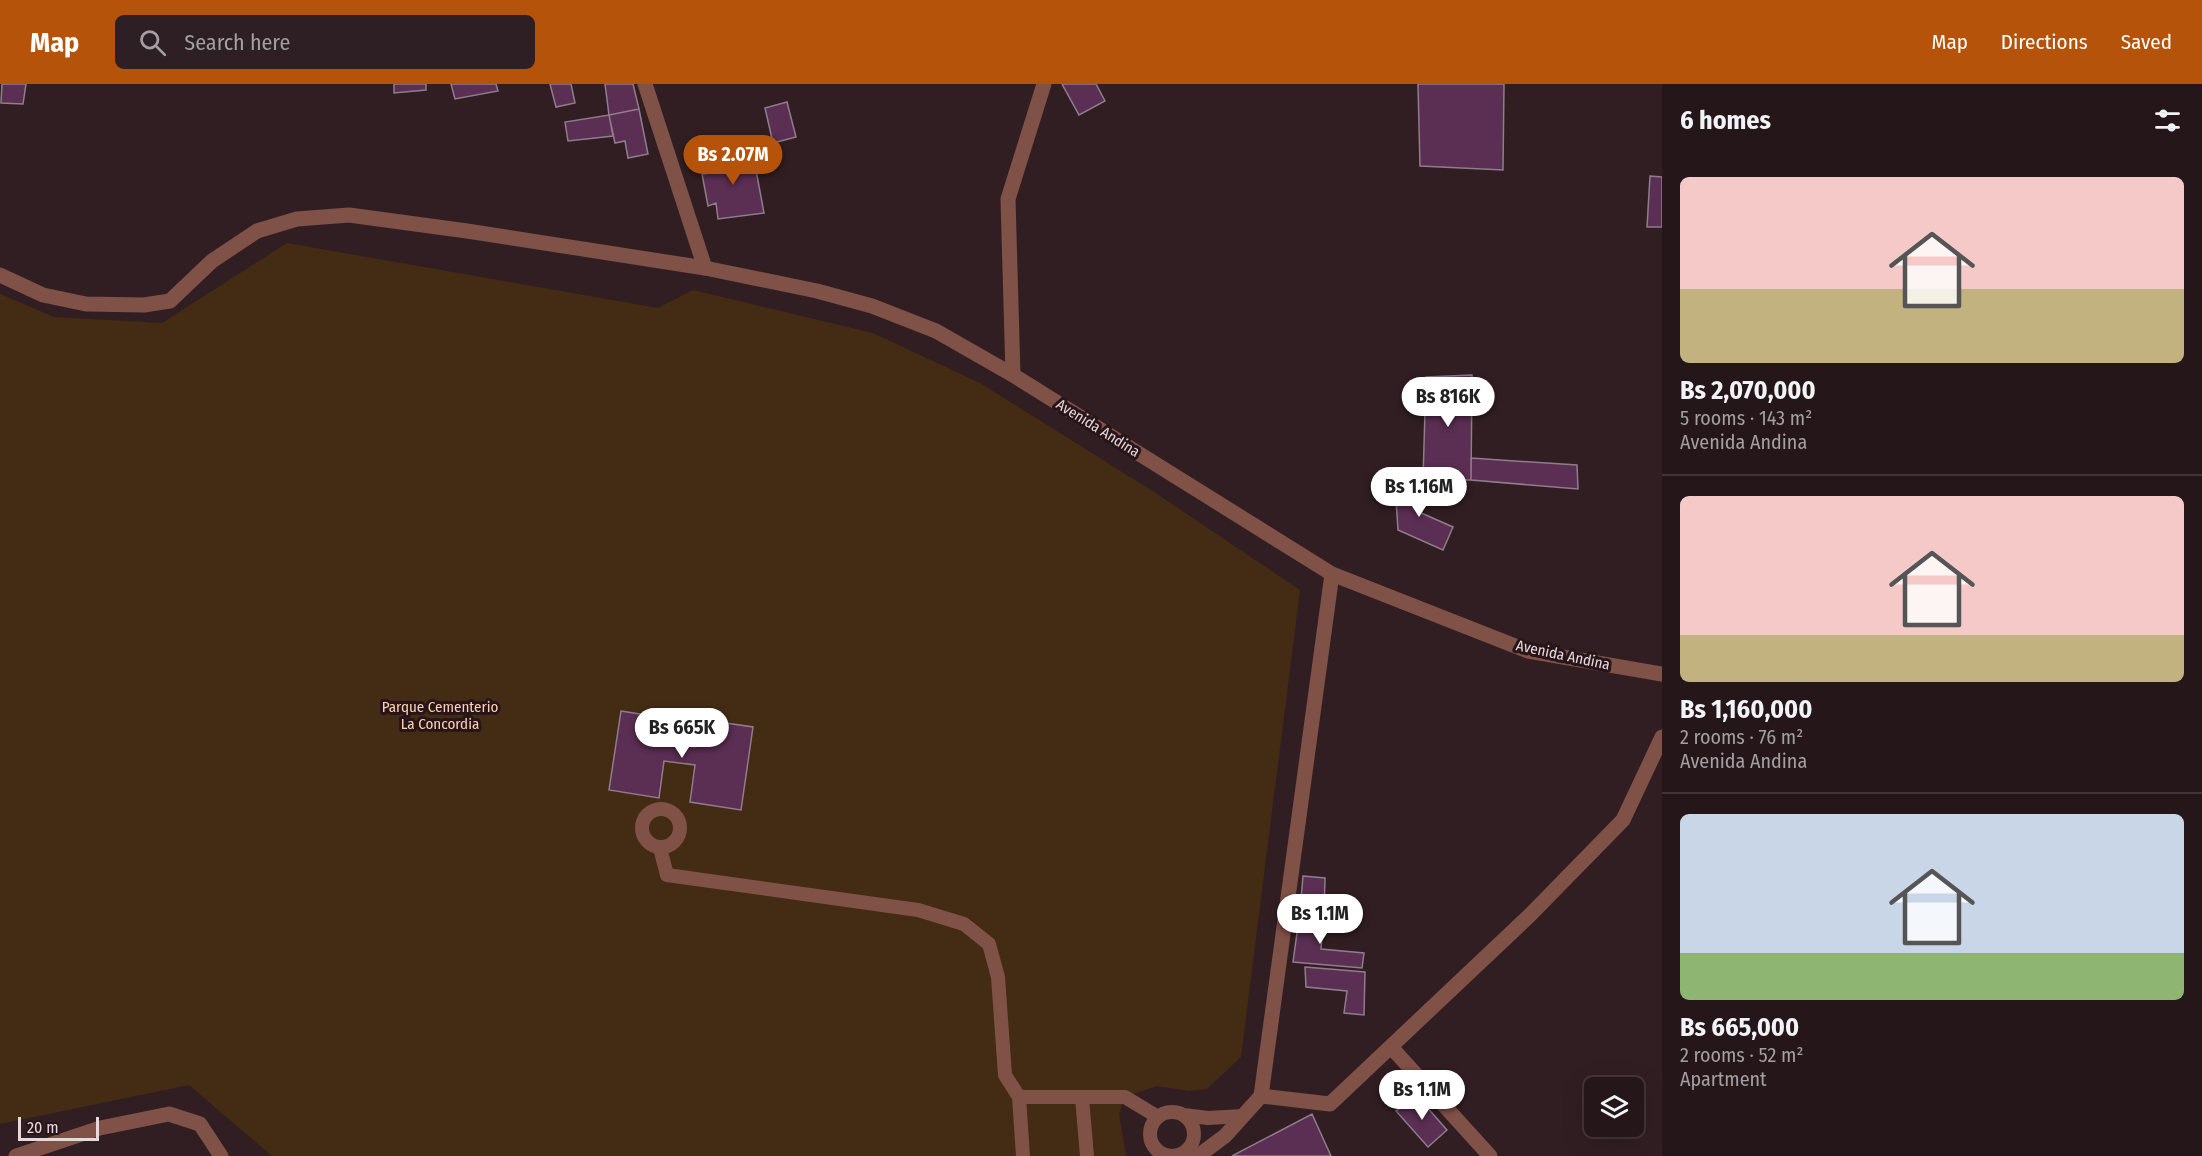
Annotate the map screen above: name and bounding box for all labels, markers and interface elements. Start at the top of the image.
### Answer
search box [115,15,535,69]
text: Map [30,26,79,59]
icon: search [136,26,169,59]
text: Search here [184,29,290,56]
text: Map [1931,29,1968,55]
text: Directions [2001,29,2088,55]
text: Saved [2121,29,2172,55]
icon: filters [2151,104,2184,137]
text: 6 homes [1680,105,1771,136]
pin: Bs 2.07M [671,135,795,186]
text: Bs 2.07M [697,142,769,166]
icon: home [1878,216,1986,324]
text: Bs 2,070,000 [1680,375,1816,406]
pin: Bs 816K [1393,377,1503,428]
text: Bs 816K [1416,384,1480,408]
street label: Avenida Andina [1053,395,1143,461]
text: 5 rooms · 143 m² [1680,406,1812,430]
text: Avenida Andina [1680,430,1807,454]
pin: Bs 1.16M [1357,467,1481,518]
text: Bs 1.16M [1385,474,1453,498]
icon: home [1878,535,1986,643]
street label: Avenida Andina [1514,636,1612,674]
text: Bs 1,160,000 [1680,694,1813,725]
park label: Parque Cementerio La Concordia [382,698,498,733]
pin: Bs 665K [627,708,737,759]
text: Bs 665K [649,715,715,739]
text: 2 rooms · 76 m² [1680,725,1803,749]
text: Avenida Andina [1680,749,1807,773]
icon: home [1878,853,1986,961]
pin: Bs 1.1M [1265,894,1375,945]
text: Bs 1.1M [1291,901,1349,925]
text: Bs 665,000 [1680,1012,1799,1043]
text: 2 rooms · 52 m² [1680,1043,1804,1067]
text: Apartment [1680,1067,1767,1091]
pin: Bs 1.1M [1367,1070,1477,1121]
text: Bs 1.1M [1393,1077,1451,1101]
map controls [1584,1077,1644,1137]
button: layers [1584,1077,1644,1137]
scale bar [18,1114,99,1142]
text: 20 m [27,1118,58,1137]

